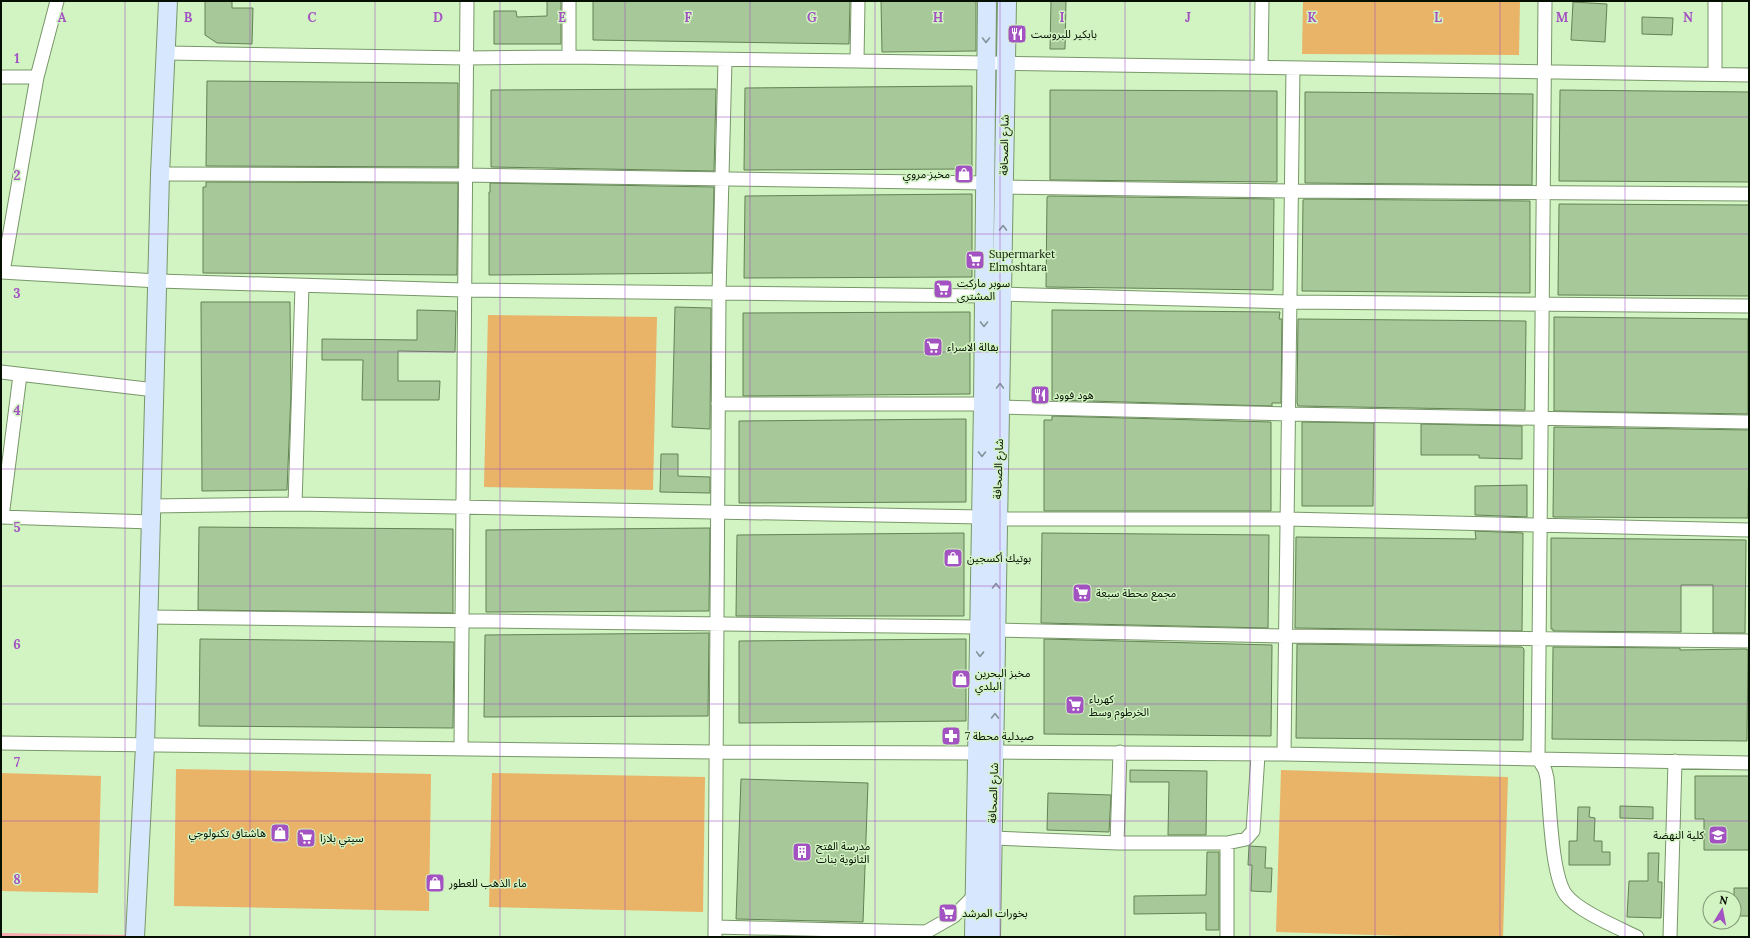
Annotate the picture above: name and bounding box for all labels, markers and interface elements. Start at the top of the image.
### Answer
text: A [58,9,67,26]
text: B [184,9,193,26]
text: C [308,9,317,26]
text: D [433,9,443,26]
text: E [558,9,566,26]
text: F [684,9,692,26]
text: G [807,9,817,26]
text: H [933,9,943,26]
text: I [1059,9,1065,26]
text: J [1185,9,1191,26]
text: K [1307,9,1317,26]
text: L [1434,9,1442,26]
text: M [1556,9,1569,26]
text: N [1683,9,1693,26]
restaurant icon: بابكير للبروست [1006,23,1028,45]
place label: بابكير للبروست [1031,27,1097,41]
one-way arrow [982,37,990,43]
text: 1 [14,50,20,67]
street label: شارع الصحافة [996,114,1013,176]
shop icon: مخبز مروي [953,163,975,185]
text: 2 [14,167,21,184]
place label: مخبز مروي [903,167,950,184]
one-way arrow [998,225,1007,231]
place label: Supermarket Elmoshtara [989,247,1056,274]
supermarket icon: Supermarket Elmoshtara [964,249,986,271]
place label: سوبر ماركت المشترى [957,276,1011,303]
supermarket icon: سوبر ماركت المشترى [932,278,954,300]
text: 3 [13,285,21,302]
one-way arrow [980,321,988,327]
supermarket icon: بقالة الاسراء [922,336,944,358]
place label: بقالة الاسراء [947,340,999,354]
one-way arrow [996,383,1004,389]
restaurant icon: هود فوود [1029,384,1051,406]
place label: هود فوود [1054,388,1094,402]
text: 4 [13,402,21,419]
street label: شارع الصحافة [990,438,1007,500]
one-way arrow [978,451,987,457]
text: 5 [13,519,21,536]
shop icon: بوتيك أكسجين [942,547,964,569]
place label: بوتيك أكسجين [967,551,1031,565]
supermarket icon: مجمع محطة سبعة [1071,582,1093,604]
one-way arrow [992,583,1000,589]
place label: مجمع محطة سبعة [1096,586,1176,601]
text: 6 [13,636,21,653]
one-way arrow [975,651,984,657]
place label: مخبز البحرين البلدي [975,666,1031,696]
shop icon: مخبز البحرين البلدي [950,668,972,690]
place label: كهرباء الخرطوم وسط [1089,692,1149,720]
supermarket icon: كهرباء الخرطوم وسط [1064,694,1086,716]
one-way arrow [991,713,999,719]
pharmacy icon: صيدلية محطة 7 [940,725,962,747]
place label: صيدلية محطة 7 [965,729,1034,743]
text: 7 [14,754,20,771]
street label: شارع الصحافة [985,762,1002,824]
shop icon: هاشتاق تكنولوجي [269,822,291,844]
school or university icon: كلية النهضة [1707,824,1729,846]
place label: هاشتاق تكنولوجي [189,826,266,843]
supermarket icon: سيتي بلازا [295,827,317,849]
place label: كلية النهضة [1653,828,1704,842]
place label: سيتي بلازا [320,831,364,848]
place label: مدرسة الفتح الثانوية بنات [816,839,871,866]
building icon: مدرسة الفتح الثانوية بنات [791,841,813,863]
text: 8 [13,871,21,888]
shop icon: ماء الذهب للعطور [424,872,446,894]
place label: ماء الذهب للعطور [448,876,527,890]
north arrow [1702,890,1742,930]
text: N [1718,893,1730,908]
supermarket icon: بخورات المرشد [937,902,959,924]
place label: بخورات المرشد [962,906,1028,920]

